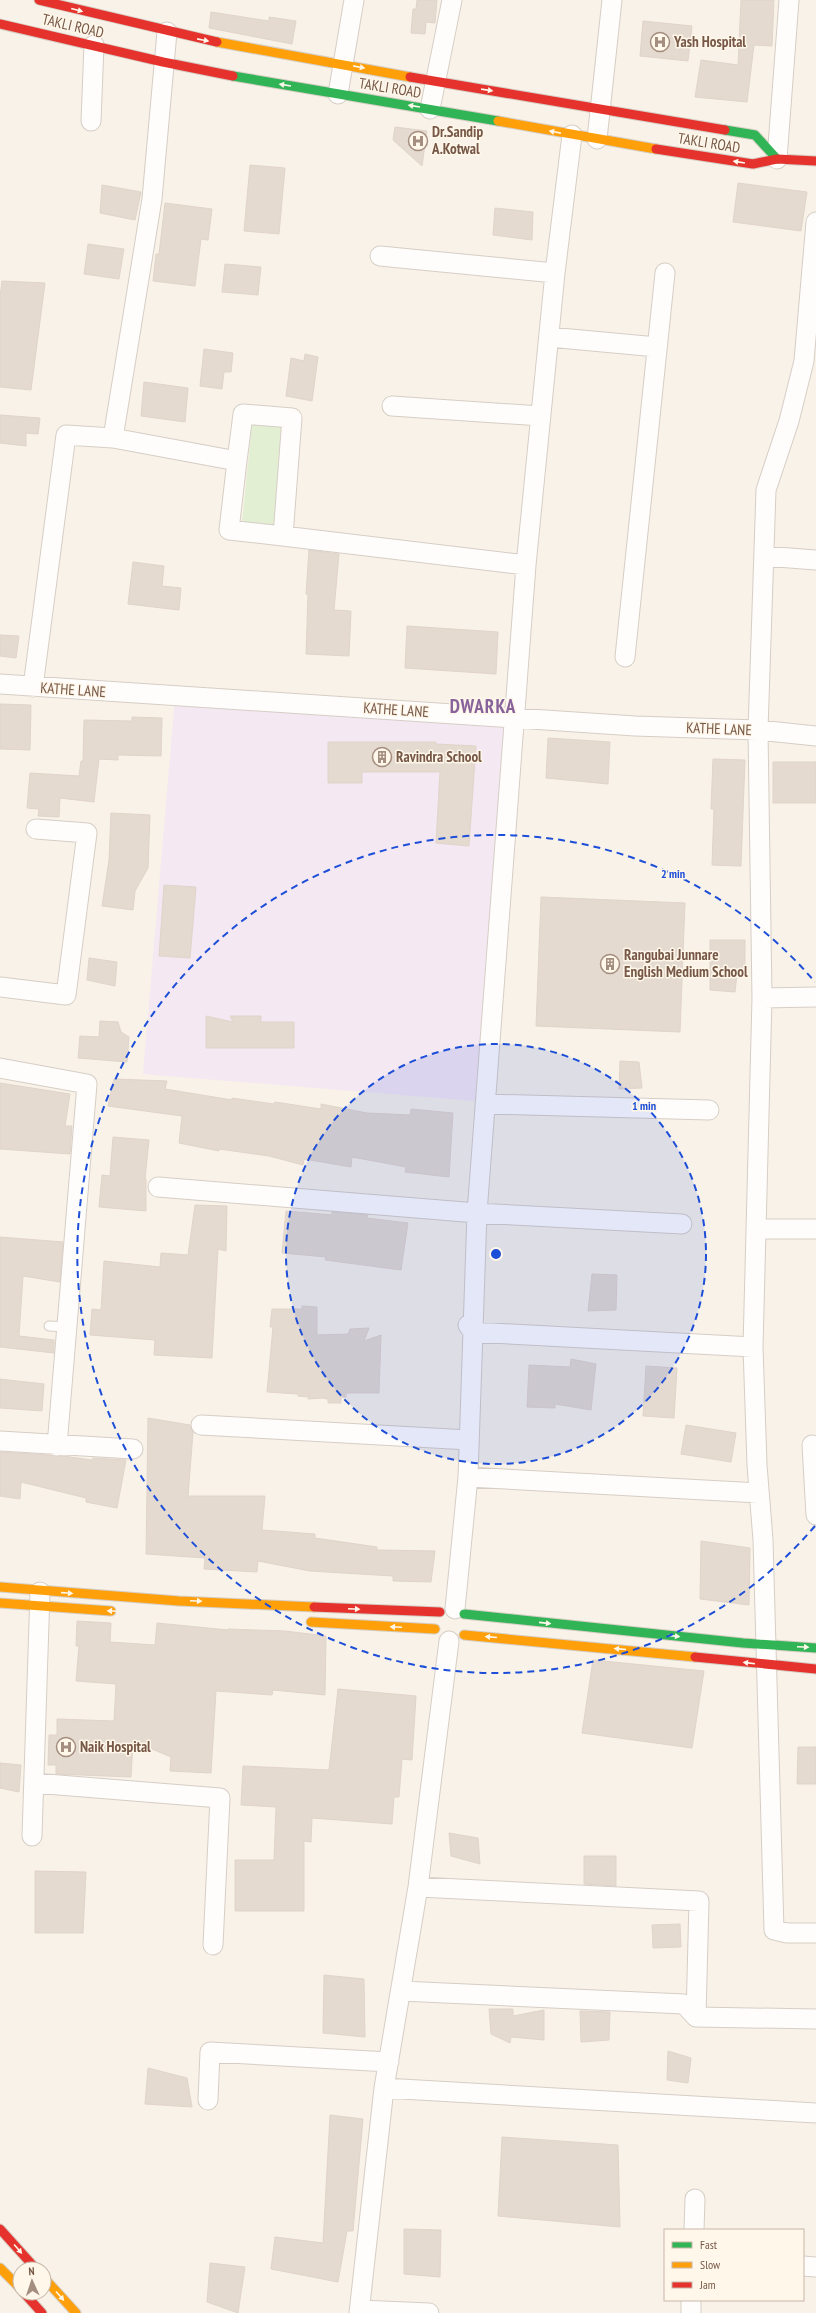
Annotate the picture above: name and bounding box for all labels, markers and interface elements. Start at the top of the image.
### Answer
one-way arrow [71,7,83,13]
street label: TAKLI ROAD [40,9,106,42]
hospital icon: Yash Hospital [649,31,671,53]
place label: Yash Hospital [673,32,746,51]
one-way arrow [197,37,209,43]
one-way arrow [353,65,365,71]
street label: TAKLI ROAD [358,73,423,102]
one-way arrow [279,82,291,88]
one-way arrow [481,87,493,93]
one-way arrow [408,103,420,109]
place label: Dr.Sandip A.Kotwal [431,122,483,158]
street label: TAKLI ROAD [677,128,742,157]
one-way arrow [549,129,561,135]
hospital icon: Dr.Sandip A.Kotwal [407,130,429,152]
one-way arrow [733,158,745,164]
street label: KATHE LANE [40,678,106,701]
district label: DWARKA [450,694,516,718]
street label: KATHE LANE [363,698,429,721]
street label: KATHE LANE [686,718,752,739]
building icon: Ravindra School [371,746,393,768]
place label: Ravindra School [396,747,482,766]
text: 2 min [661,866,685,881]
place label: Rangubai Junnare English Medium School [624,945,748,981]
building icon: Rangubai Junnare English Medium School [599,953,621,975]
text: 1 min [632,1098,656,1113]
centre of rings [489,1247,503,1261]
one-way arrow [61,1589,73,1596]
one-way arrow [190,1598,202,1605]
one-way arrow [348,1606,361,1612]
one-way arrow [107,1608,119,1615]
one-way arrow [539,1619,551,1626]
one-way arrow [390,1624,403,1630]
one-way arrow [668,1633,680,1639]
one-way arrow [485,1634,497,1640]
one-way arrow [797,1643,809,1650]
one-way arrow [614,1645,626,1652]
one-way arrow [743,1660,755,1666]
hospital icon: Naik Hospital [55,1736,77,1758]
place label: Naik Hospital [80,1737,151,1756]
legend [664,2229,804,2301]
text: Fast [700,2237,718,2252]
one-way arrow [14,2243,23,2254]
text: Slow [700,2257,721,2272]
north arrow [12,2261,52,2301]
text: N [28,2264,35,2278]
text: Jam [699,2277,716,2292]
one-way arrow [55,2290,64,2301]

